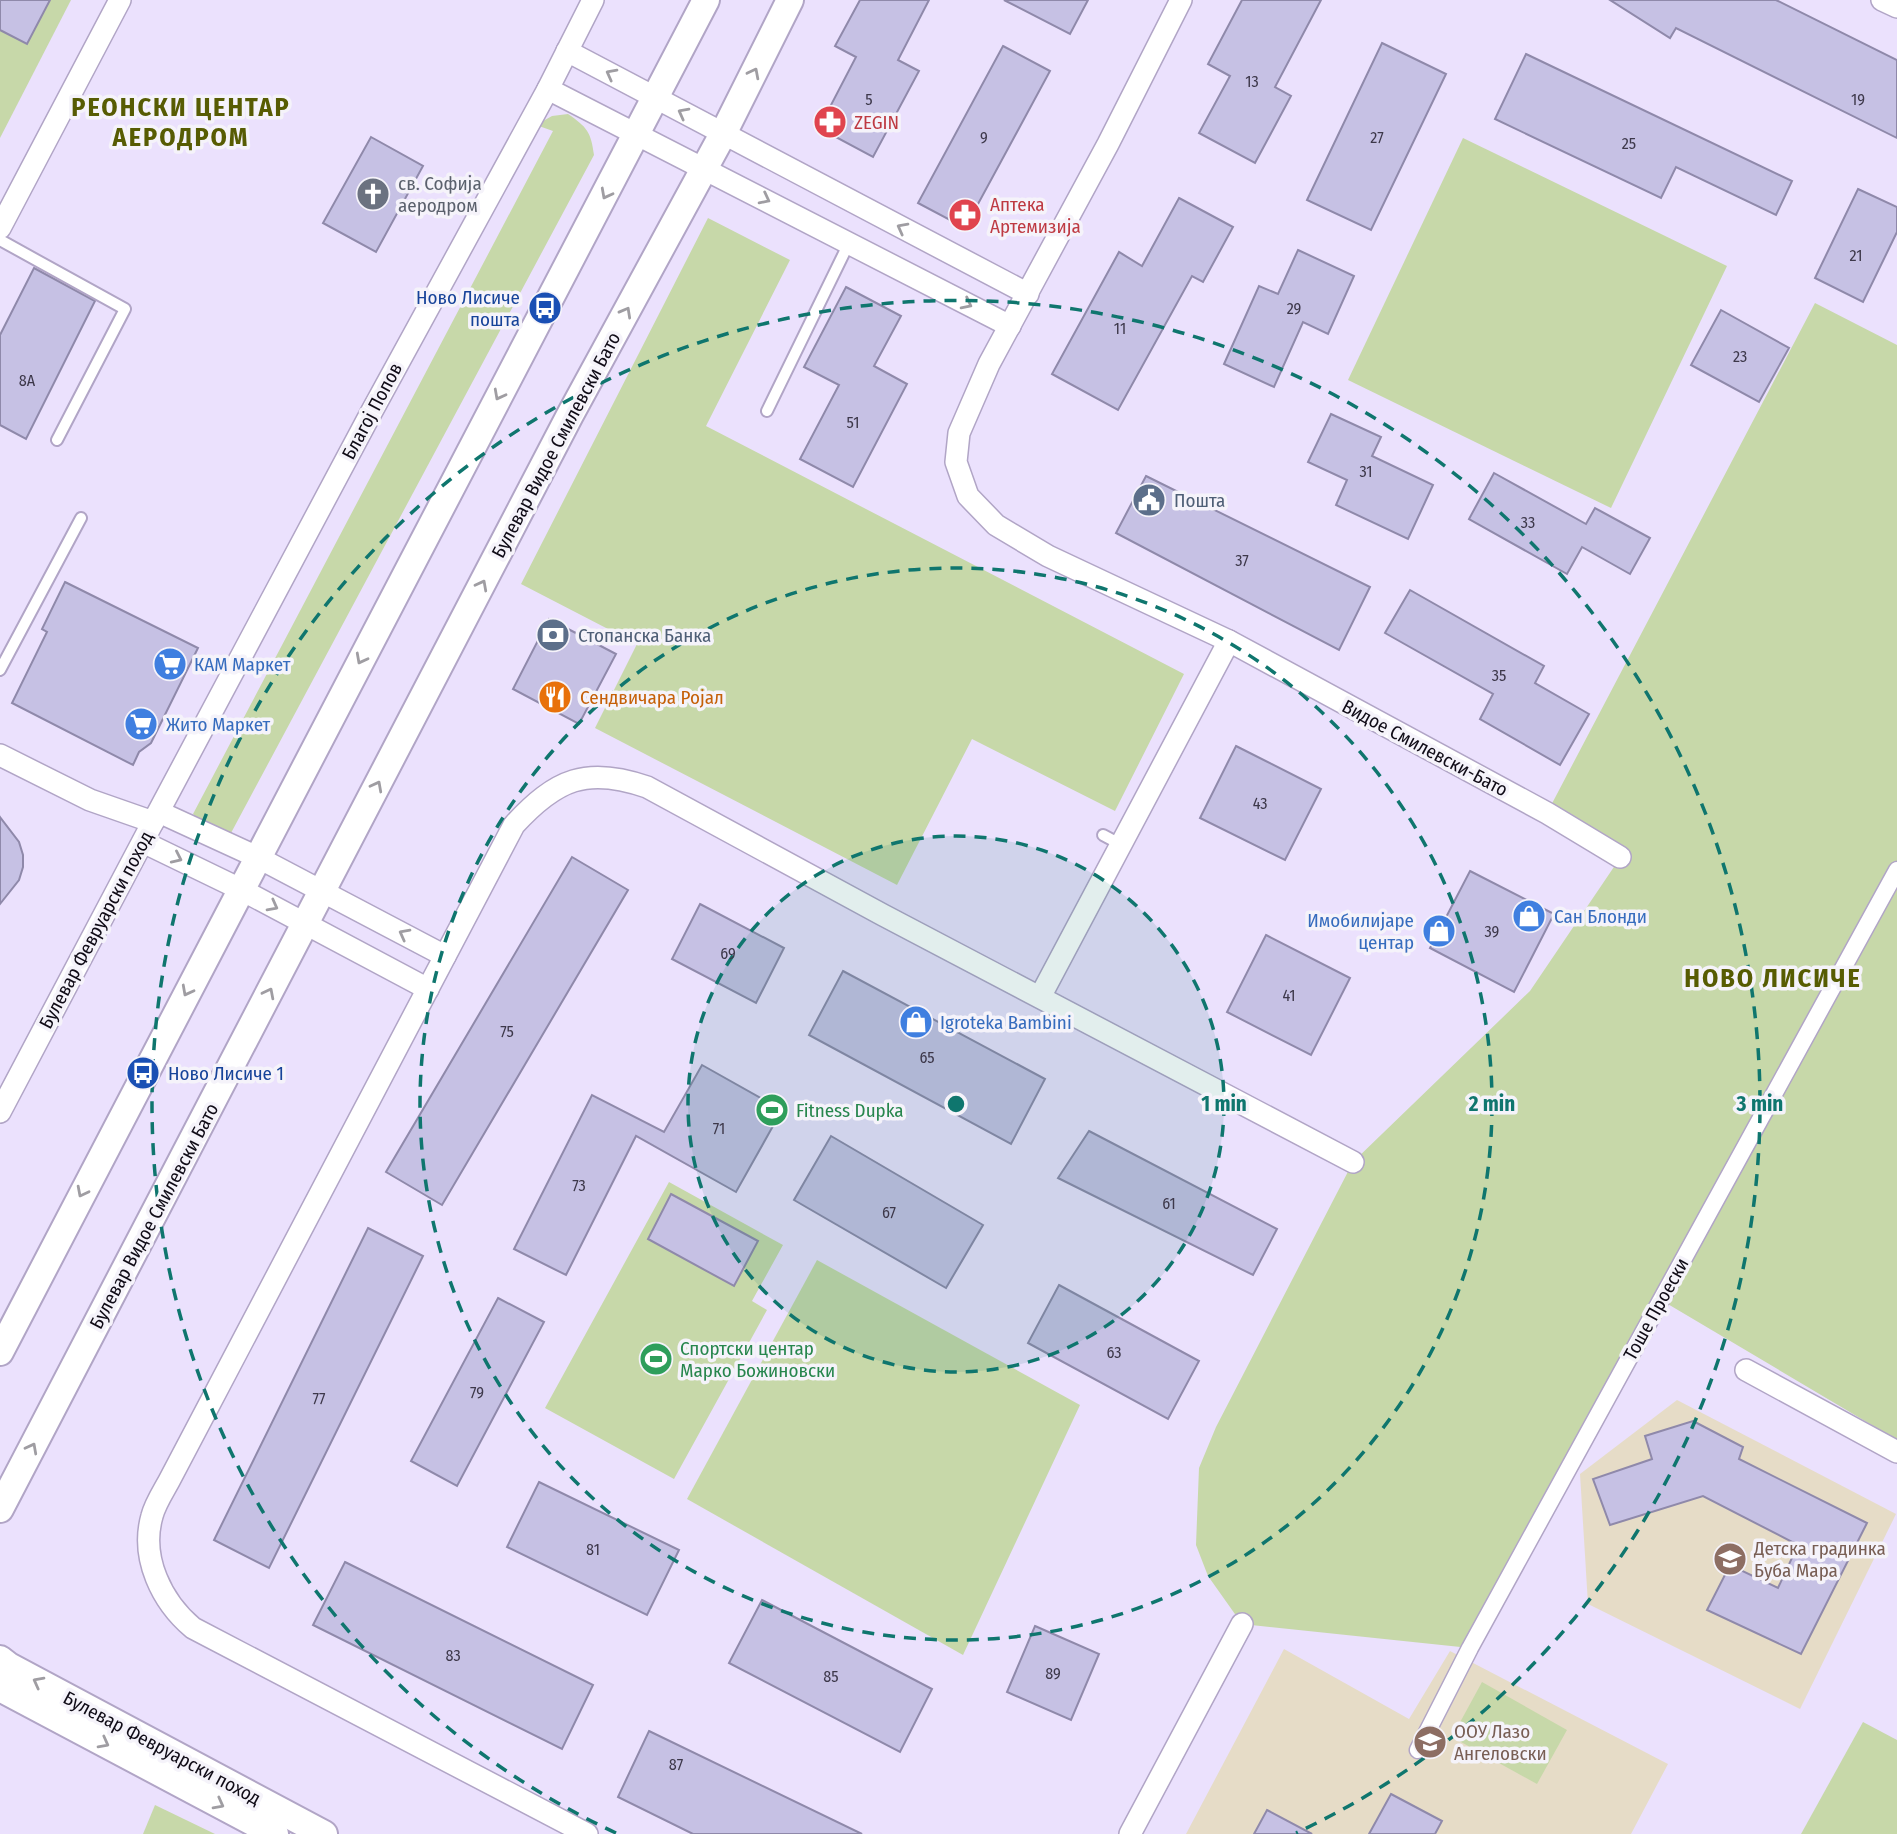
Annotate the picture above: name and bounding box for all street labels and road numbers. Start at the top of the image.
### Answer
street label: Булевар Видое Смилевски Бато [487,328,625,562]
street label: Благој Попов [337,359,407,463]
street label: Видое Смилевски-Бато [1338,695,1512,801]
street label: Булевар Февруарски поход [34,827,158,1033]
street label: Булевар Видое Смилевски Бато [85,1099,223,1333]
street label: Тоше Проески [1618,1254,1694,1364]
street label: Булевар Февруарски поход [59,1686,265,1810]

